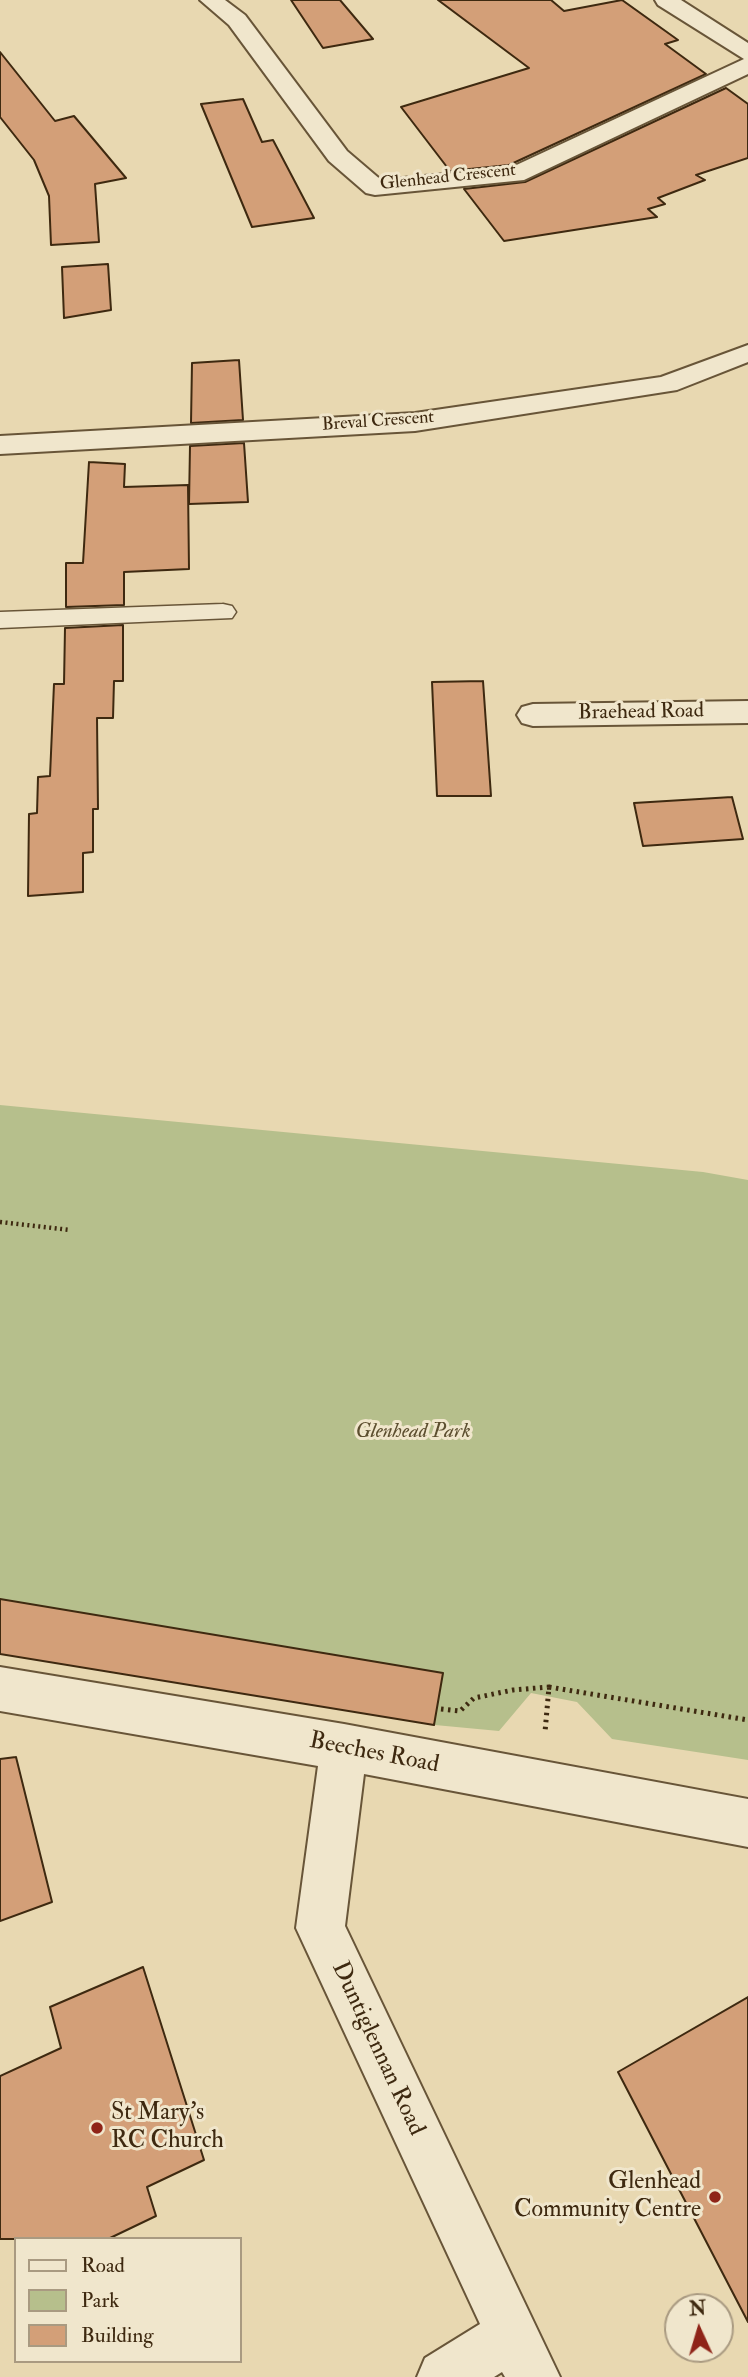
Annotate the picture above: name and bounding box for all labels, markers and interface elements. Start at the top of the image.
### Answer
street label: Glenhead Crescent [379,160,517,196]
street label: Breval Crescent [321,407,435,437]
street label: Braehead Road [578,699,704,727]
park label: Glenhead Park [355,1419,471,1445]
street label: Beeches Road [307,1727,441,1781]
street label: Duntiglennan Road [324,1958,430,2140]
place label: St Mary's RC Church [111,2100,224,2156]
marker: St Mary's RC Church [89,2120,105,2136]
place label: Glenhead Community Centre [514,2169,701,2225]
marker: Glenhead Community Centre [707,2189,723,2205]
legend [14,2237,242,2363]
text: Road [81,2252,125,2279]
text: Park [81,2287,119,2314]
north arrow [664,2293,734,2363]
text: N [688,2296,707,2322]
text: Building [81,2322,154,2349]

